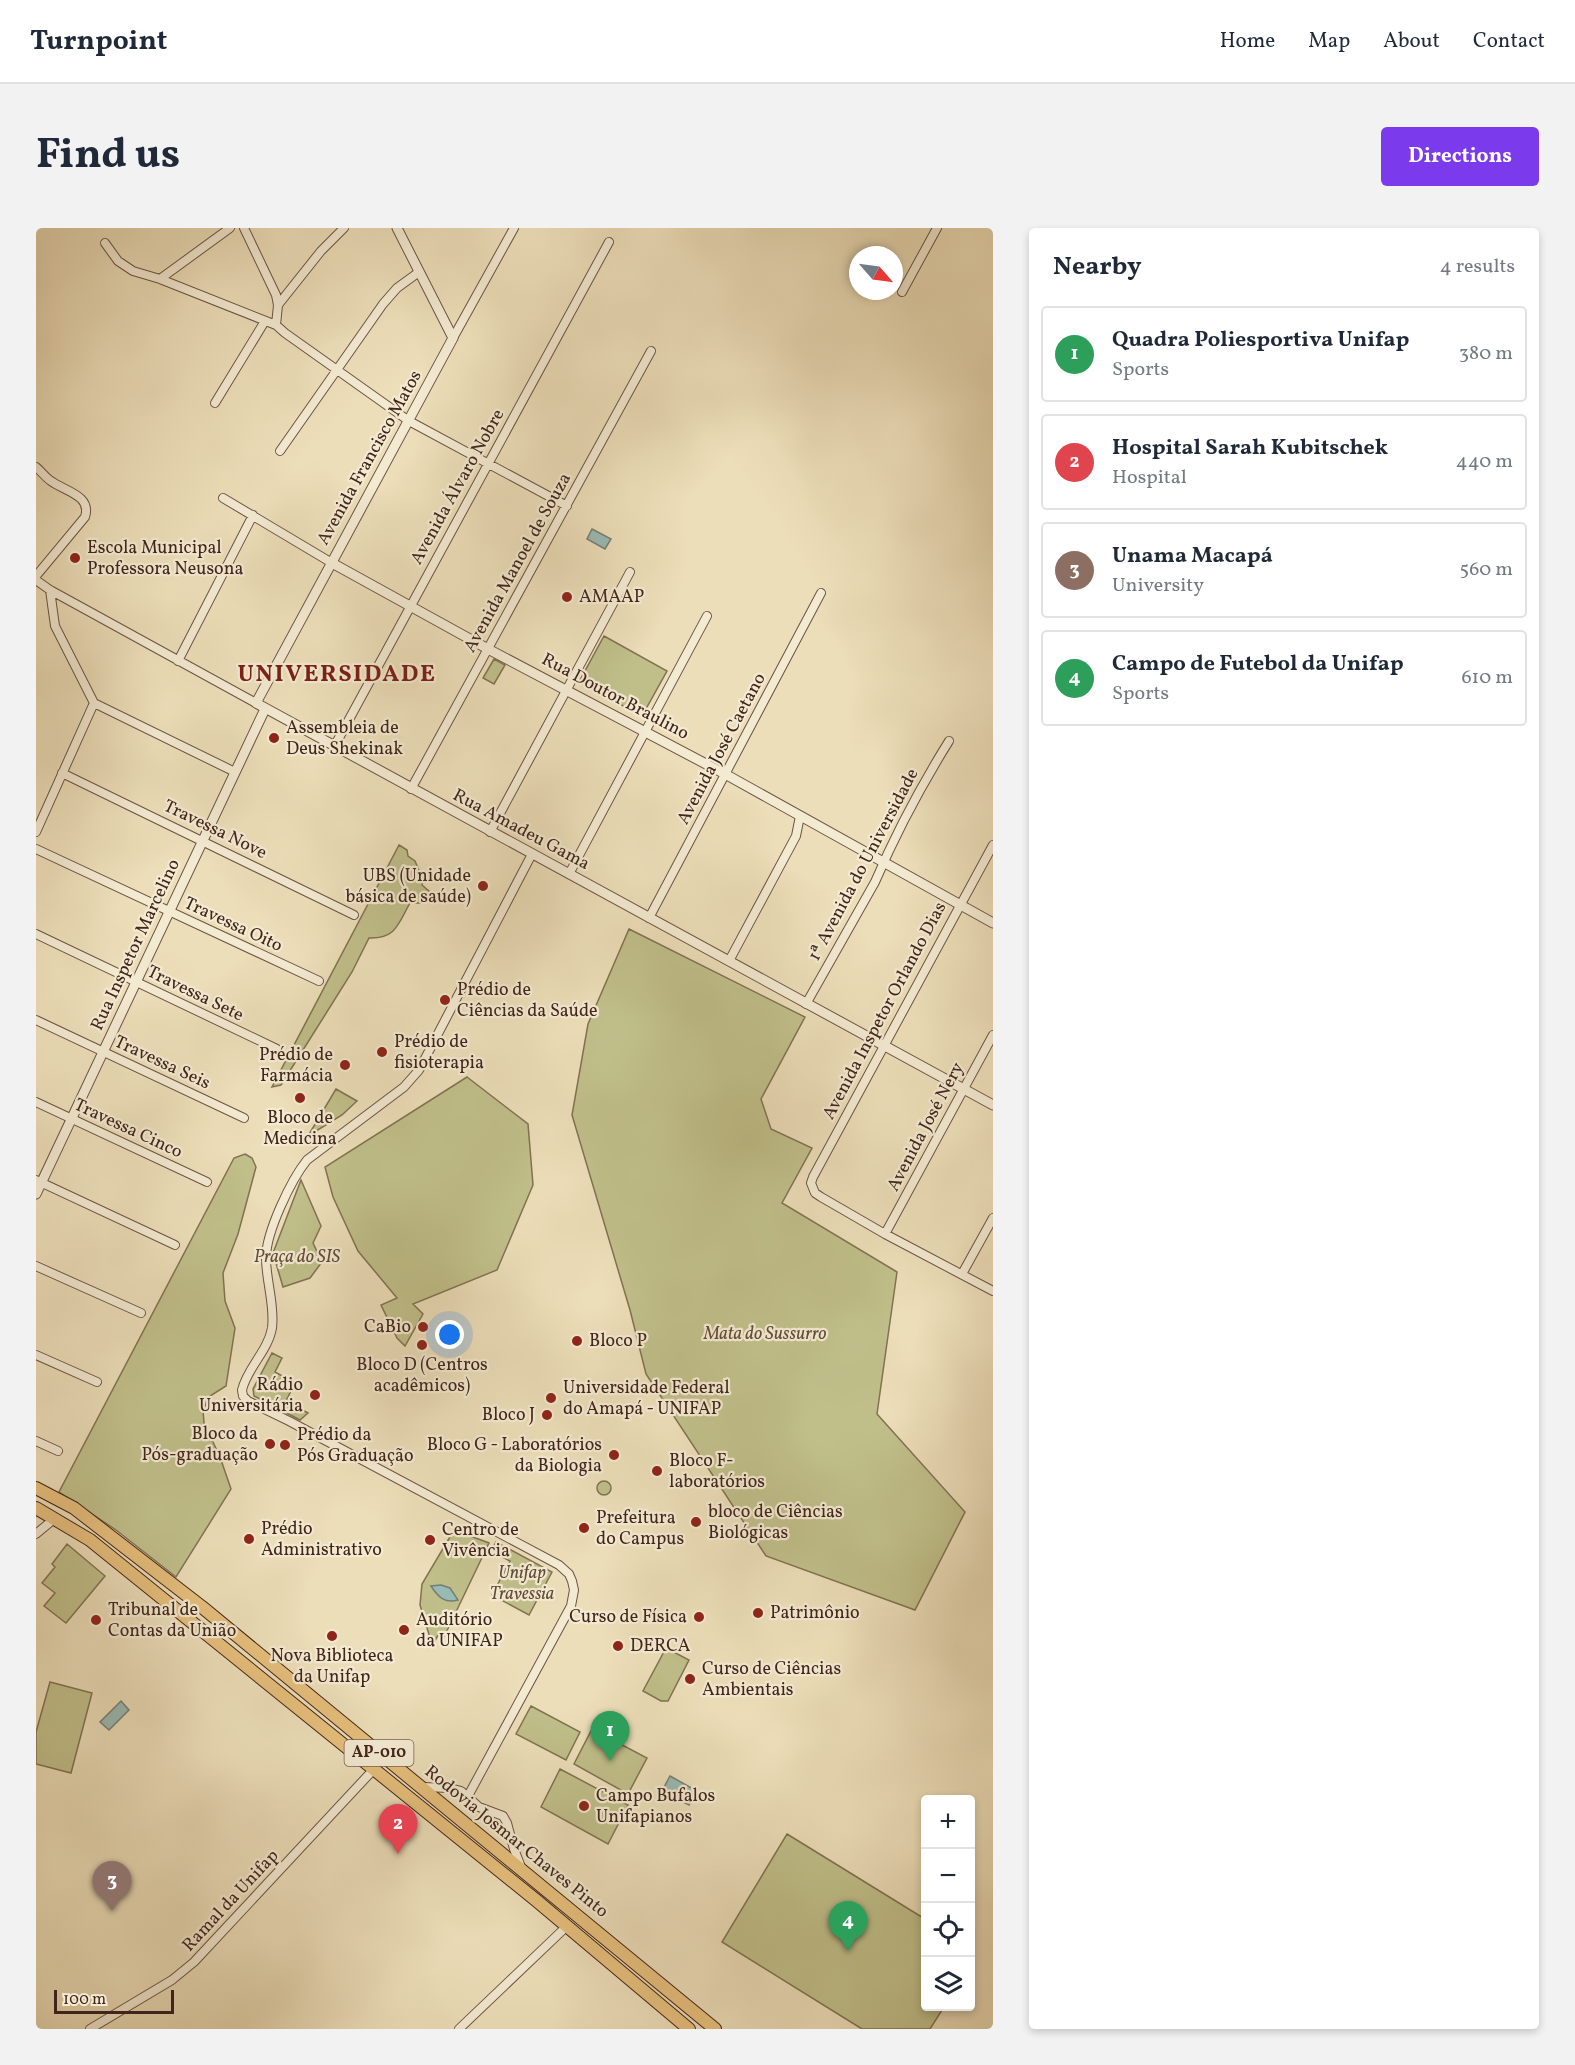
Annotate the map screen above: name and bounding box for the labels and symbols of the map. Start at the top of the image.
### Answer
north arrow [849,246,903,300]
street label: Avenida Francisco Matos [311,366,429,550]
street label: Avenida Álvaro Nobre [405,405,511,569]
street label: Avenida Manoel de Souza [458,469,578,657]
place label: Escola Municipal Professora Neusona [87,536,243,582]
marker: Escola Municipal Professora Neusona [68,551,82,565]
place label: AMAAP [579,585,644,610]
marker: AMAAP [560,590,574,604]
street label: Rua Doutor Braulino [537,648,693,746]
district label: UNIVERSIDADE [238,658,436,692]
street label: Avenida José Caetano [671,669,773,829]
place label: Assembleia de Deus Shekinak [286,716,403,762]
marker: Assembleia de Deus Shekinak [267,731,281,745]
street label: 1ª Avenida do Universidade [803,764,925,966]
street label: Rua Amadeu Gama [448,783,594,877]
street label: Travessa Nove [159,794,271,866]
street label: Rua Inspetor Marcelino [85,855,187,1035]
place label: UBS (Unidade básica de saúde) [345,864,471,910]
marker: UBS (Unidade básica de saúde) [476,879,490,893]
street label: Travessa Oito [180,891,286,959]
street label: Avenida Inspetor Orlando Dias [817,898,953,1124]
street label: Travessa Sete [142,960,248,1028]
place label: Prédio de Ciências da Saúde [457,978,598,1024]
marker: Prédio de Ciências da Saúde [438,993,452,1007]
street label: Travessa Seis [110,1030,214,1096]
place label: Prédio de fisioterapia [394,1030,484,1076]
place label: Prédio de Farmácia [259,1043,333,1089]
marker: Prédio de fisioterapia [375,1045,389,1059]
marker: Prédio de Farmácia [338,1058,352,1072]
street label: Avenida José Nery [881,1058,971,1196]
marker: Bloco de Medicina [293,1091,307,1105]
street label: Travessa Cinco [70,1093,186,1165]
place label: Bloco de Medicina [263,1106,337,1152]
park label: Praça do SIS [254,1245,341,1270]
place label: CaBio [364,1315,411,1340]
marker: CaBio [416,1320,430,1334]
your location [435,1320,464,1349]
park label: Mata do Sussurro [703,1322,826,1347]
place label: Bloco P [589,1329,647,1354]
marker: Bloco P [570,1334,584,1348]
marker: Bloco D (Centros acadêmicos) [415,1338,429,1352]
place label: Bloco D (Centros acadêmicos) [356,1353,488,1399]
place label: Rádio Universitária [199,1373,303,1419]
place label: Universidade Federal do Amapá - UNIFAP [563,1376,730,1422]
marker: Rádio Universitária [308,1388,322,1402]
marker: Universidade Federal do Amapá - UNIFAP [544,1391,558,1405]
place label: Bloco J [482,1403,535,1428]
marker: Bloco J [540,1408,554,1422]
place label: Bloco da Pós-graduação [142,1422,258,1468]
place label: Prédio da Pós Graduação [297,1423,414,1469]
place label: Bloco G - Laboratórios da Biologia [427,1433,602,1479]
marker: Bloco da Pós-graduação [263,1437,277,1451]
marker: Prédio da Pós Graduação [278,1438,292,1452]
marker: Bloco G - Laboratórios da Biologia [607,1448,621,1462]
place label: Bloco F- laboratórios [669,1449,765,1495]
marker: Bloco F- laboratórios [650,1464,664,1478]
place label: bloco de Ciências Biológicas [708,1500,843,1546]
place label: Prefeitura do Campus [596,1506,684,1552]
marker: bloco de Ciências Biológicas [689,1515,703,1529]
place label: Prédio Administrativo [261,1517,382,1563]
place label: Centro de Vivência [442,1518,519,1564]
marker: Prefeitura do Campus [577,1521,591,1535]
marker: Prédio Administrativo [242,1532,256,1546]
marker: Centro de Vivência [423,1533,437,1547]
park label: Unifap Travessia [490,1561,554,1607]
place label: Tribunal de Contas da União [108,1598,236,1644]
place label: Patrimônio [770,1601,860,1626]
place label: Curso de Física [569,1605,687,1630]
marker: Patrimônio [751,1606,765,1620]
place label: Auditório da UNIFAP [416,1608,503,1654]
marker: Curso de Física [692,1610,706,1624]
marker: Tribunal de Contas da União [89,1613,103,1627]
marker: Auditório da UNIFAP [397,1623,411,1637]
marker: Nova Biblioteca da Unifap [325,1629,339,1643]
place label: DERCA [630,1634,691,1659]
marker: DERCA [611,1639,625,1653]
place label: Nova Biblioteca da Unifap [270,1644,394,1690]
place label: Curso de Ciências Ambientais [702,1657,841,1703]
marker: Curso de Ciências Ambientais [683,1672,697,1686]
pin: 1 [590,1712,630,1761]
road number: AP-010 [344,1740,414,1766]
street label: Rodovia Josmar Chaves Pinto [419,1760,613,1924]
place label: Campo Bufalos Unifapianos [596,1784,715,1830]
marker: Campo Bufalos Unifapianos [577,1799,591,1813]
pin: 2 [378,1804,418,1854]
street label: Ramal da Unifap [177,1844,285,1958]
pin: 3 [92,1862,132,1911]
pin: 4 [828,1902,868,1951]
scale bar [54,1987,174,2014]

